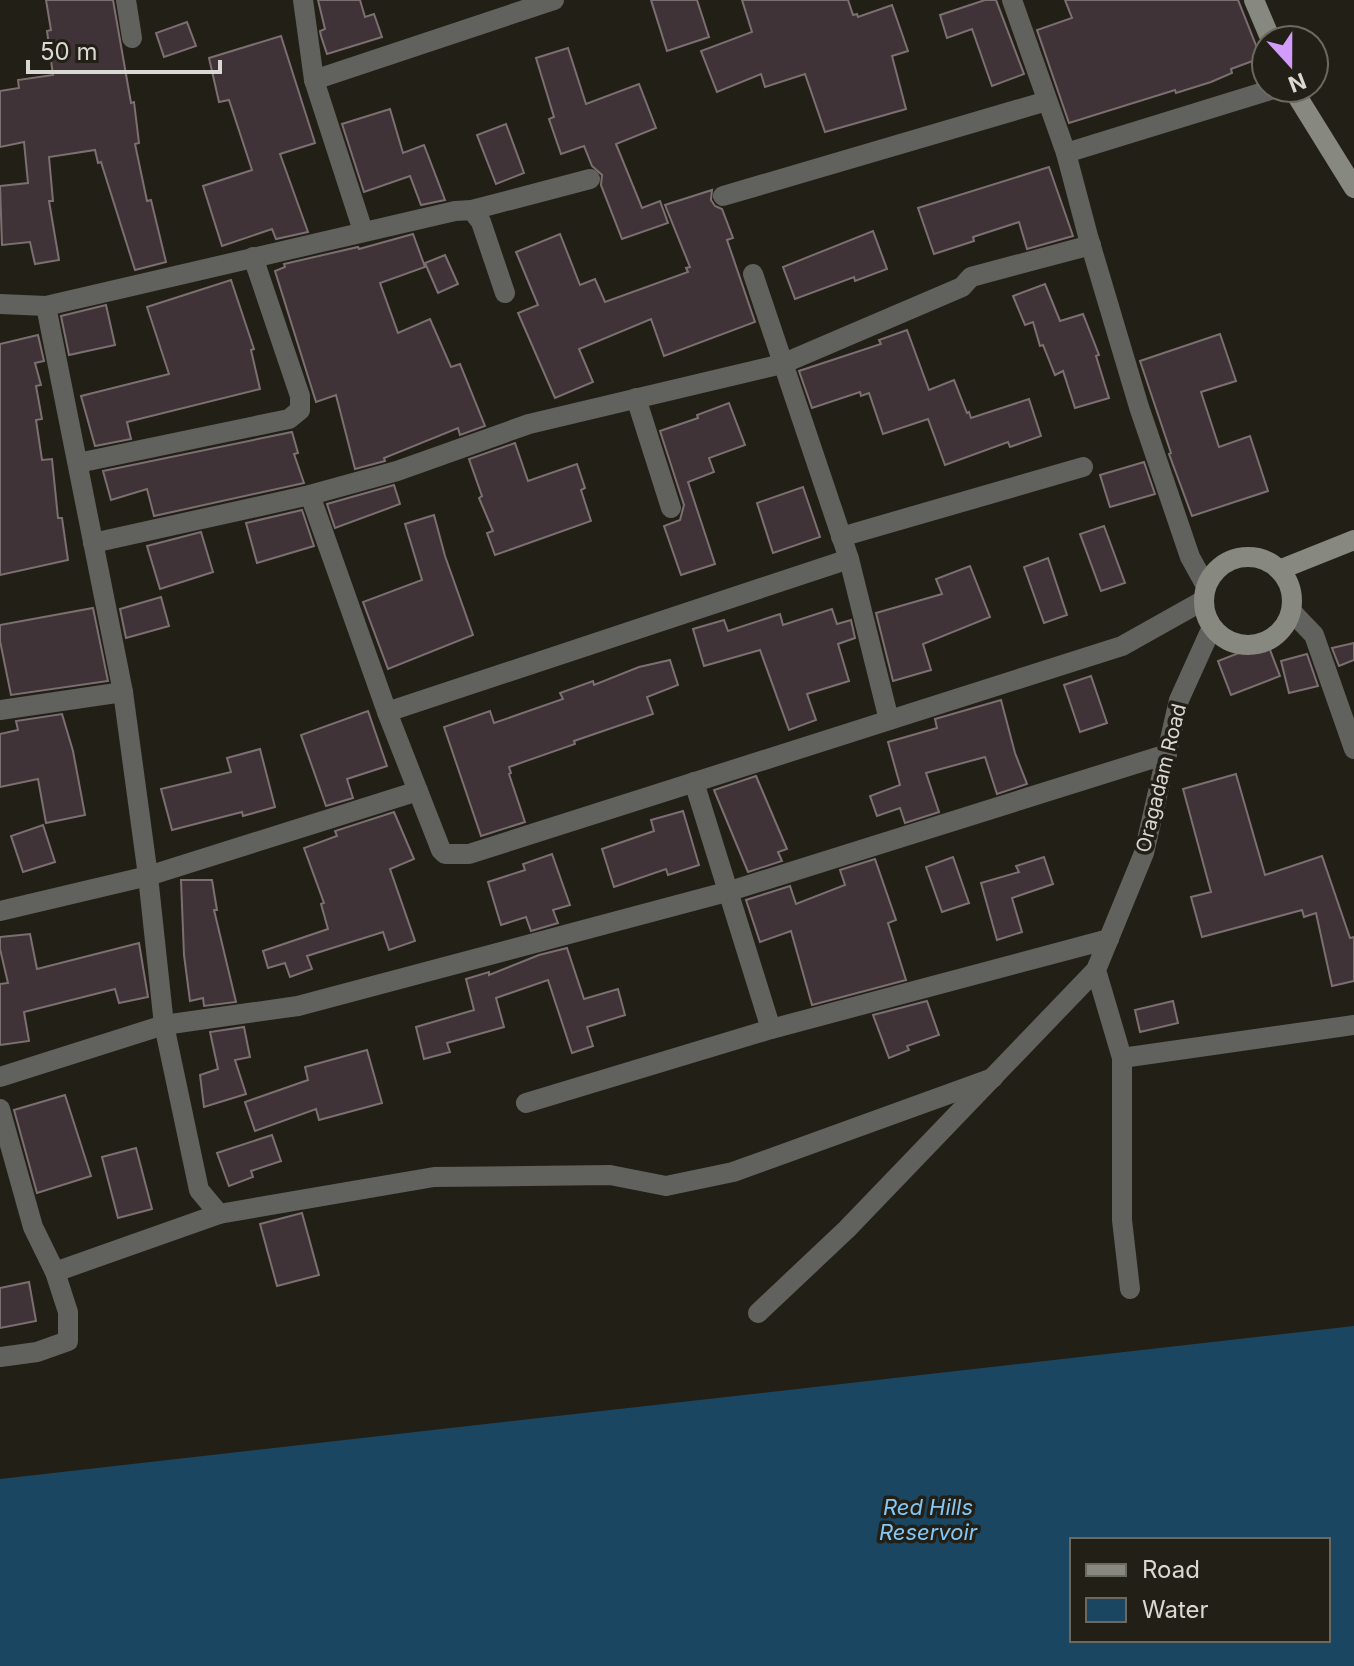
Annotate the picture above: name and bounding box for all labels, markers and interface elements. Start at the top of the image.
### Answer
scale bar [28,24,220,74]
north arrow [1250,24,1330,104]
text: 50 m [40,37,98,66]
text: N [1285,68,1310,98]
street label: Oragadam Road [1131,701,1191,855]
water label: Red Hills Reservoir [879,1494,978,1545]
legend [1070,1538,1330,1642]
text: Road [1142,1555,1200,1584]
text: Water [1142,1595,1209,1624]

